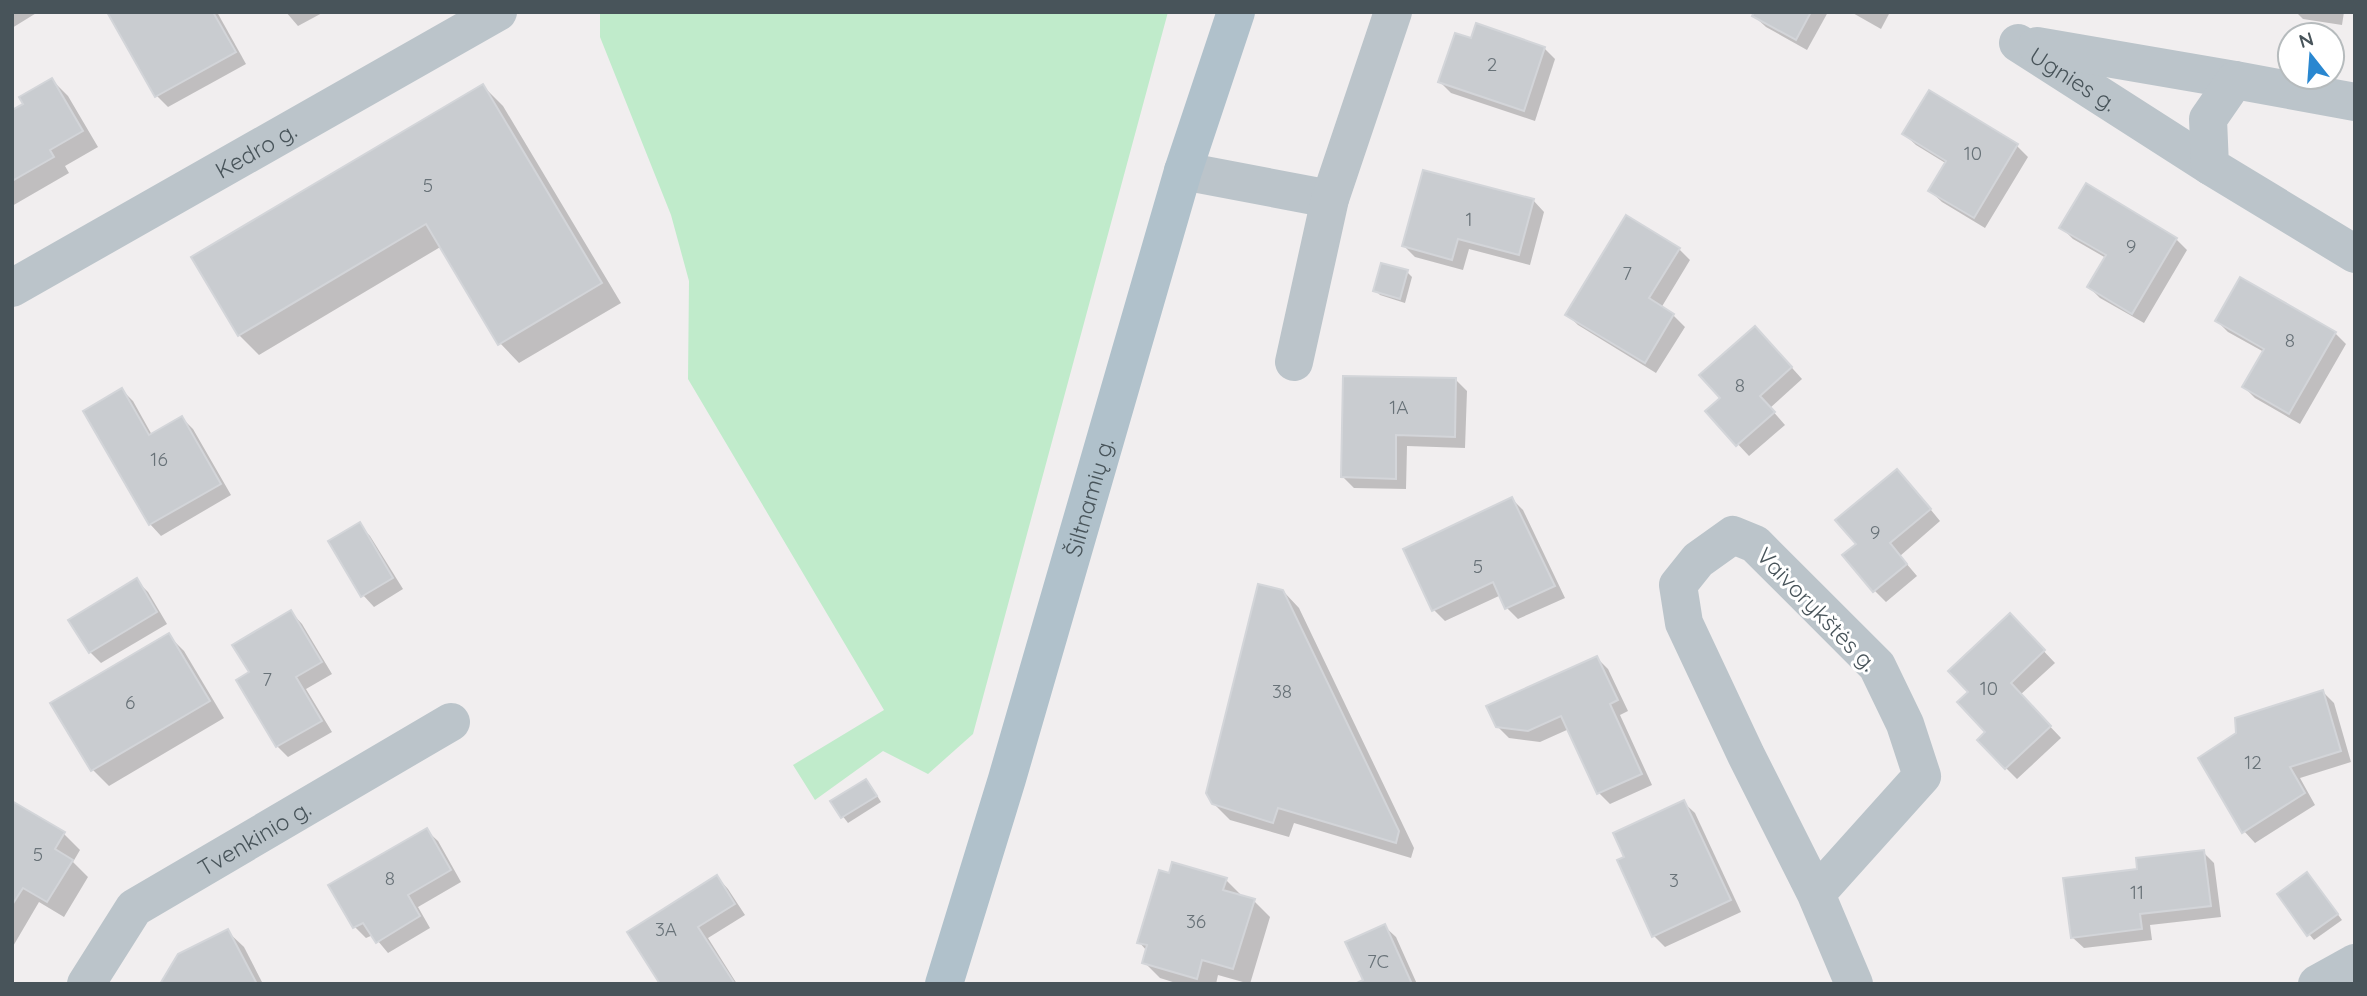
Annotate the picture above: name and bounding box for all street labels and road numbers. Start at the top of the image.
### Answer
street label: Ugnies g. [2025,40,2122,117]
street label: Kedro g. [210,115,301,184]
street label: Šiltnamių g. [1058,434,1120,560]
street label: Vaivorykštės g. [1751,541,1883,677]
street label: Tvenkinio g. [192,793,316,882]

